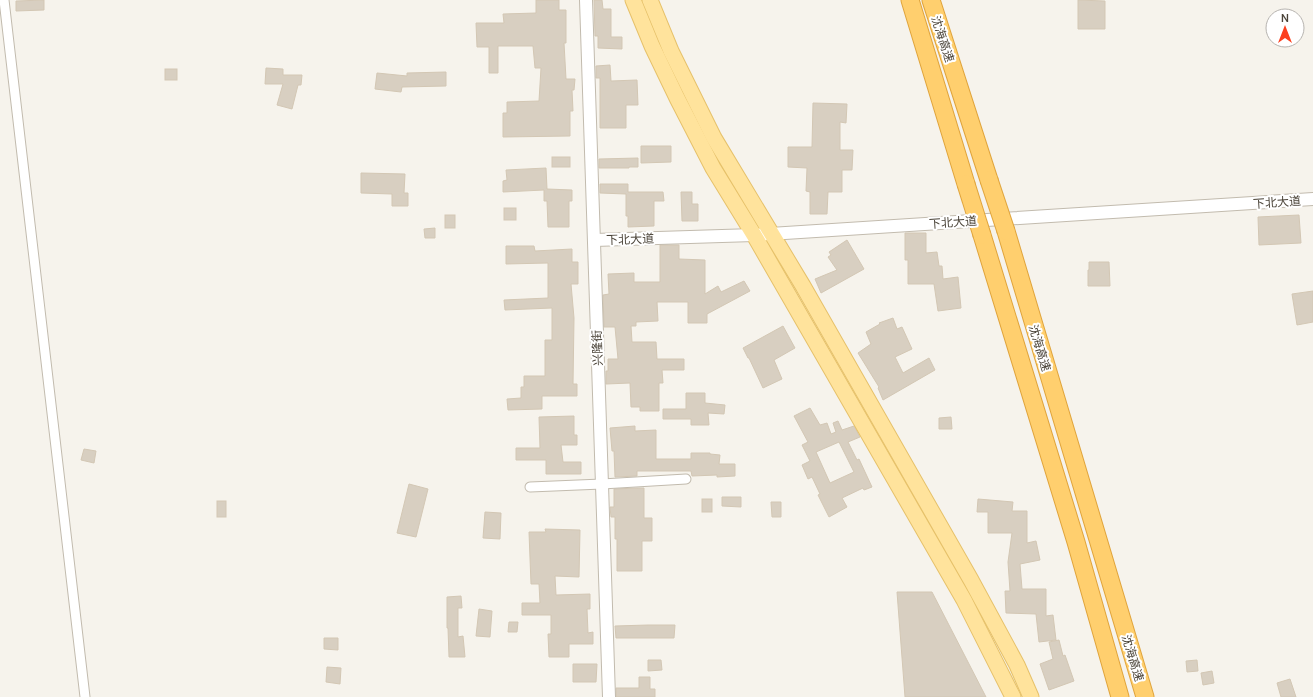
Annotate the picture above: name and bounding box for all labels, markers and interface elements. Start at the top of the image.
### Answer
north arrow [1265,8,1305,48]
text: N [1281,10,1289,25]
street label: 沈海高速 [927,14,959,64]
street label: 下北大道 [1252,192,1302,212]
street label: 下北大道 [928,212,978,232]
street label: 下北大道 [606,230,654,248]
street label: 沈海高速 [1025,323,1055,373]
street label: 兴隆街 [588,330,606,366]
street label: 沈海高速 [1118,633,1148,683]

